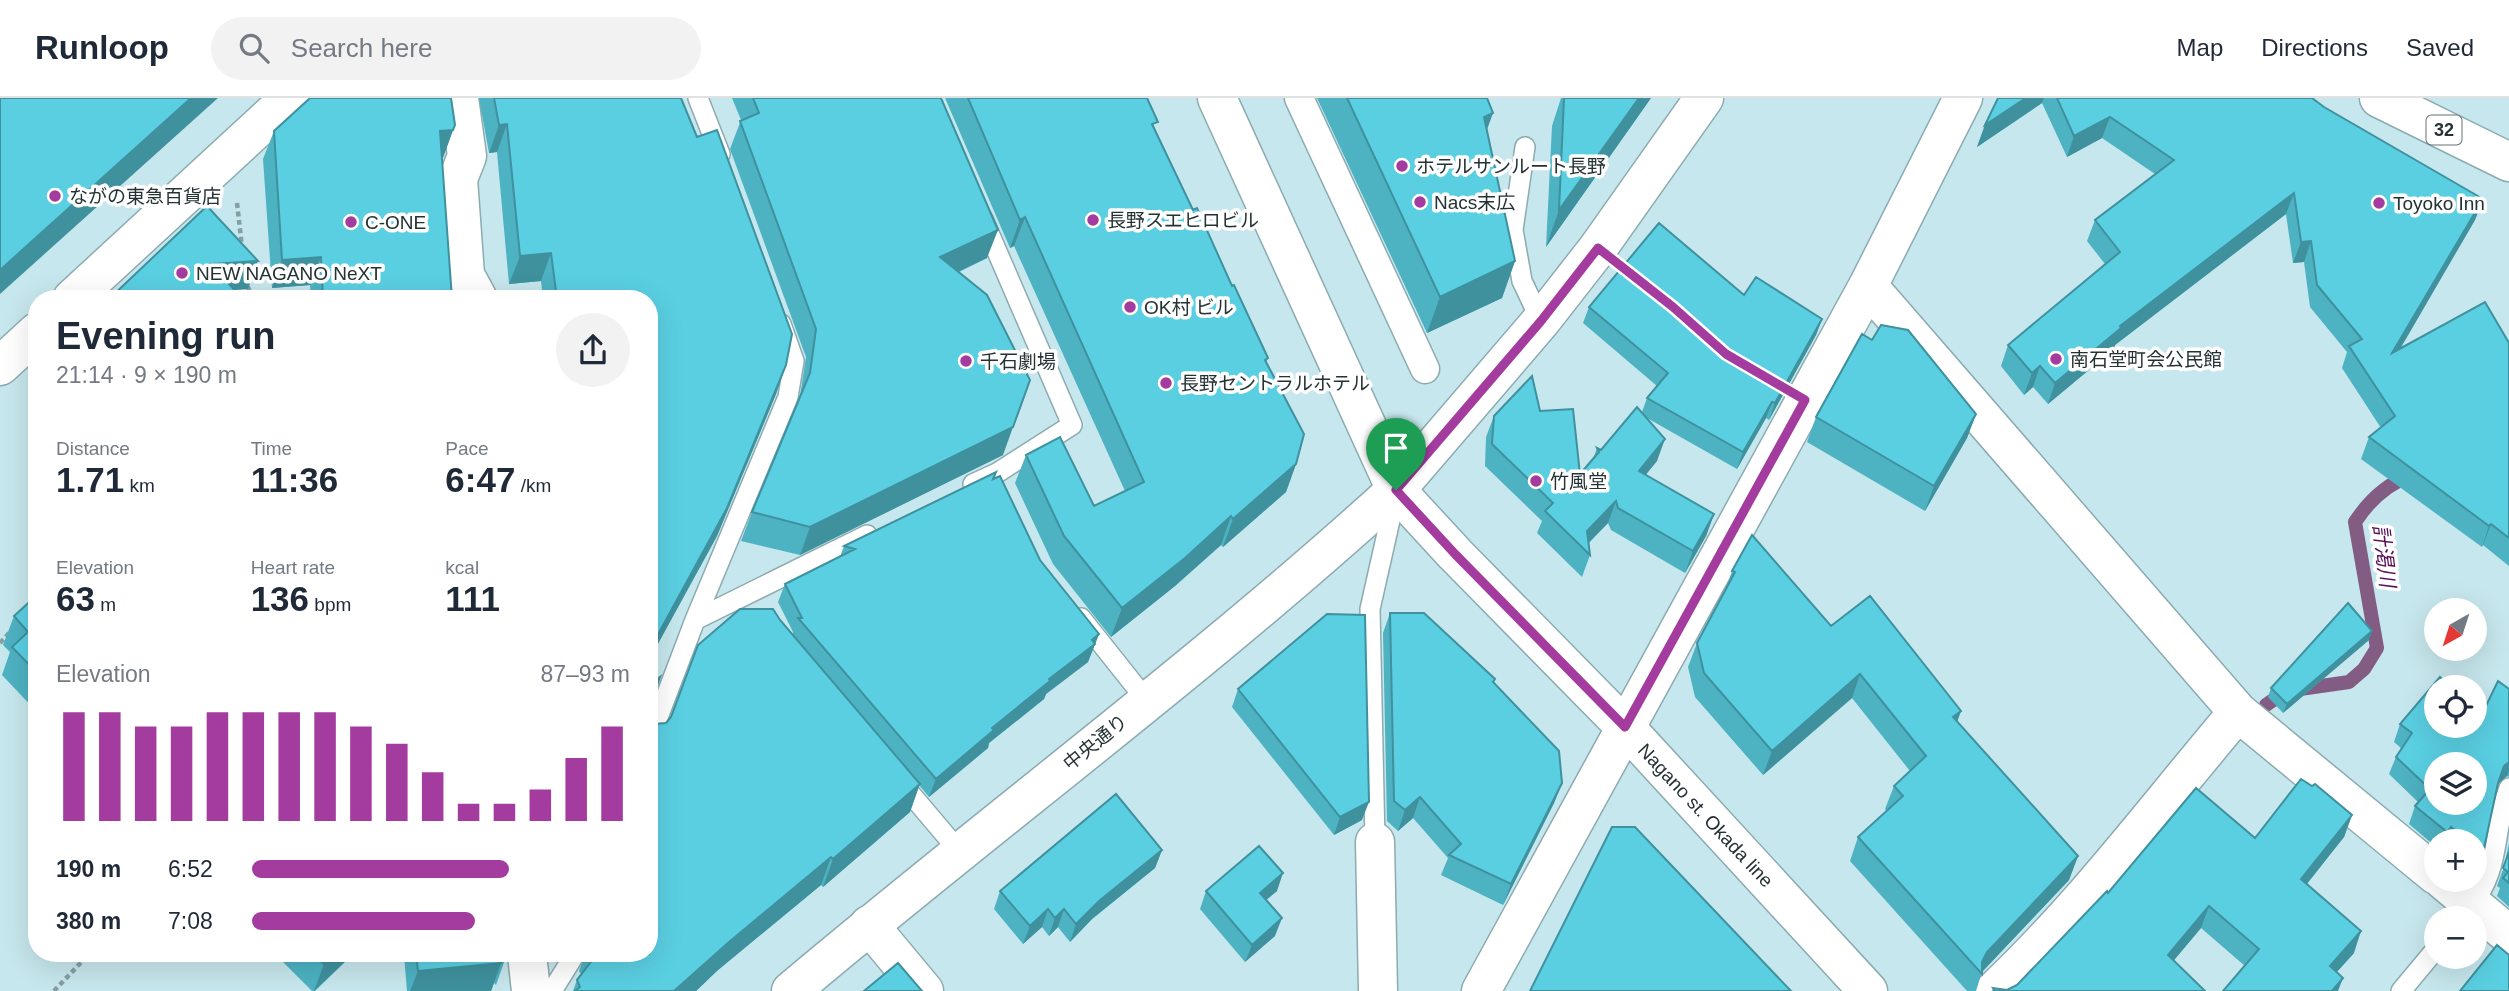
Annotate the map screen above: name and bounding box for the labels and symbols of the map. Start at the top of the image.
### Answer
road number: 32 [2426,115,2462,144]
place label: ホテルサンルート長野 [1416,156,1606,177]
marker: ホテルサンルート長野 [1394,158,1410,174]
place label: ながの東急百貨店 [69,186,221,207]
marker: ながの東急百貨店 [47,188,63,204]
place label: Nacs末広 [1434,192,1515,213]
place label: Toyoko Inn [2393,193,2485,214]
marker: Nacs末広 [1412,194,1428,210]
marker: Toyoko Inn [2371,195,2387,211]
place label: 長野スエヒロビル [1107,210,1259,231]
place label: C-ONE [365,212,426,233]
marker: 長野スエヒロビル [1085,212,1101,228]
marker: C-ONE [343,214,359,230]
place label: NEW NAGANO NeXT [196,263,382,284]
marker: NEW NAGANO NeXT [174,265,190,281]
place label: OK村 ビル [1144,297,1234,318]
marker: OK村 ビル [1122,299,1138,315]
place label: 南石堂町会公民館 [2070,349,2222,370]
place label: 千石劇場 [980,351,1056,372]
marker: 南石堂町会公民館 [2048,351,2064,367]
marker: 千石劇場 [958,353,974,369]
place label: 長野セントラルホテル [1180,373,1370,394]
marker: 長野セントラルホテル [1158,375,1174,391]
pin [1366,418,1426,490]
place label: 竹風堂 [1550,471,1607,492]
marker: 竹風堂 [1528,473,1544,489]
water label: 計渇川 [2369,523,2400,591]
north arrow [2424,598,2487,662]
street label: 中央通り [1059,710,1131,774]
street label: Nagano st. Okada line [1634,739,1777,891]

